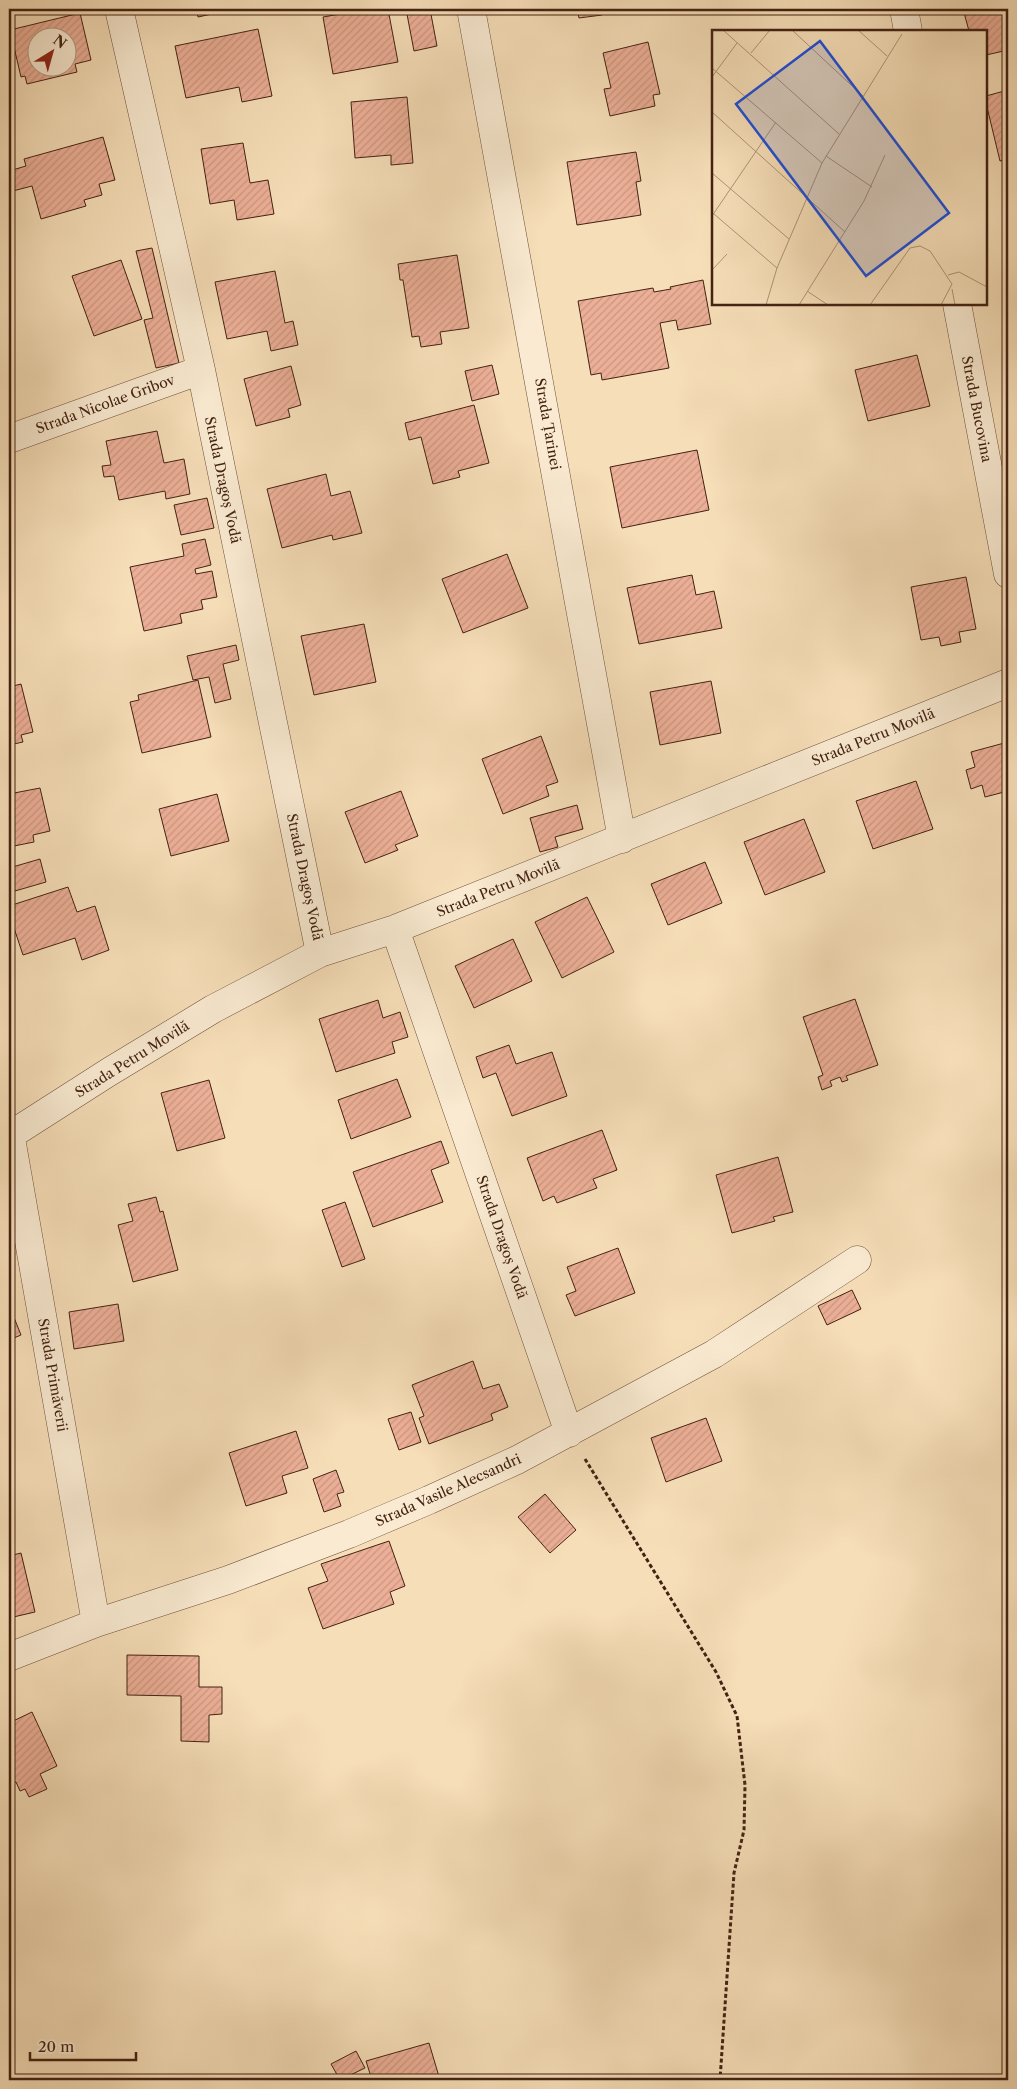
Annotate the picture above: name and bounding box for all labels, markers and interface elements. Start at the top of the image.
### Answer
north arrow [28,28,78,78]
inset map [712,30,987,305]
text: N [50,31,70,52]
street label: Strada Bucovina [958,354,996,464]
street label: Strada Nicolae Gribov [33,370,177,437]
street label: Strada Țarinei [531,377,565,471]
street label: Strada Dragoș Vodă [201,415,245,546]
street label: Strada Petru Movilă [809,704,938,770]
street label: Strada Dragoș Vodă [283,812,327,943]
street label: Strada Petru Movilă [434,855,563,921]
street label: Strada Petru Movilă [72,1016,193,1101]
street label: Strada Dragoș Vodă [472,1173,532,1302]
street label: Strada Primăverii [34,1317,72,1433]
street label: Strada Vasile Alecsandri [372,1450,524,1530]
scale bar [30,2029,136,2061]
text: 20 m [38,2037,74,2056]

